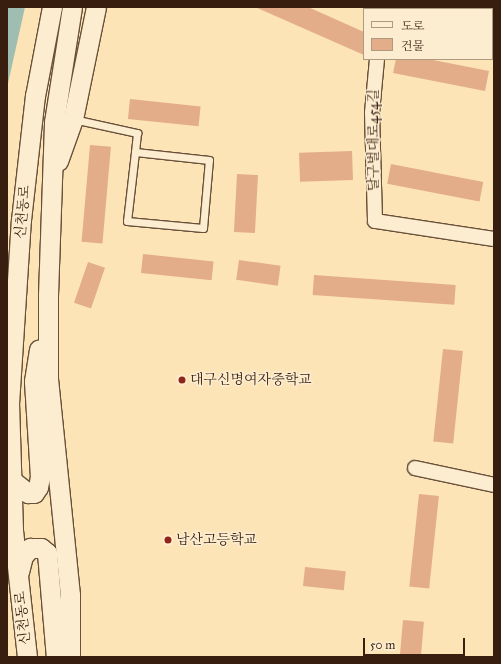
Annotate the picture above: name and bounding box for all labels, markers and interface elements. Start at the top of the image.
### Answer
legend [363,8,493,60]
text: 도로 [401,19,424,33]
text: 건물 [401,39,424,53]
street label: 달구벌대로454길 [366,89,382,191]
street label: 신천동로 [12,184,34,240]
place label: 대구신명여자중학교 [190,372,312,388]
marker: 대구신명여자중학교 [177,375,187,385]
place label: 남산고등학교 [176,532,257,548]
marker: 남산고등학교 [163,535,173,545]
street label: 신천동로 [12,590,34,646]
scale bar [365,630,467,656]
text: 50 m [370,638,395,652]

